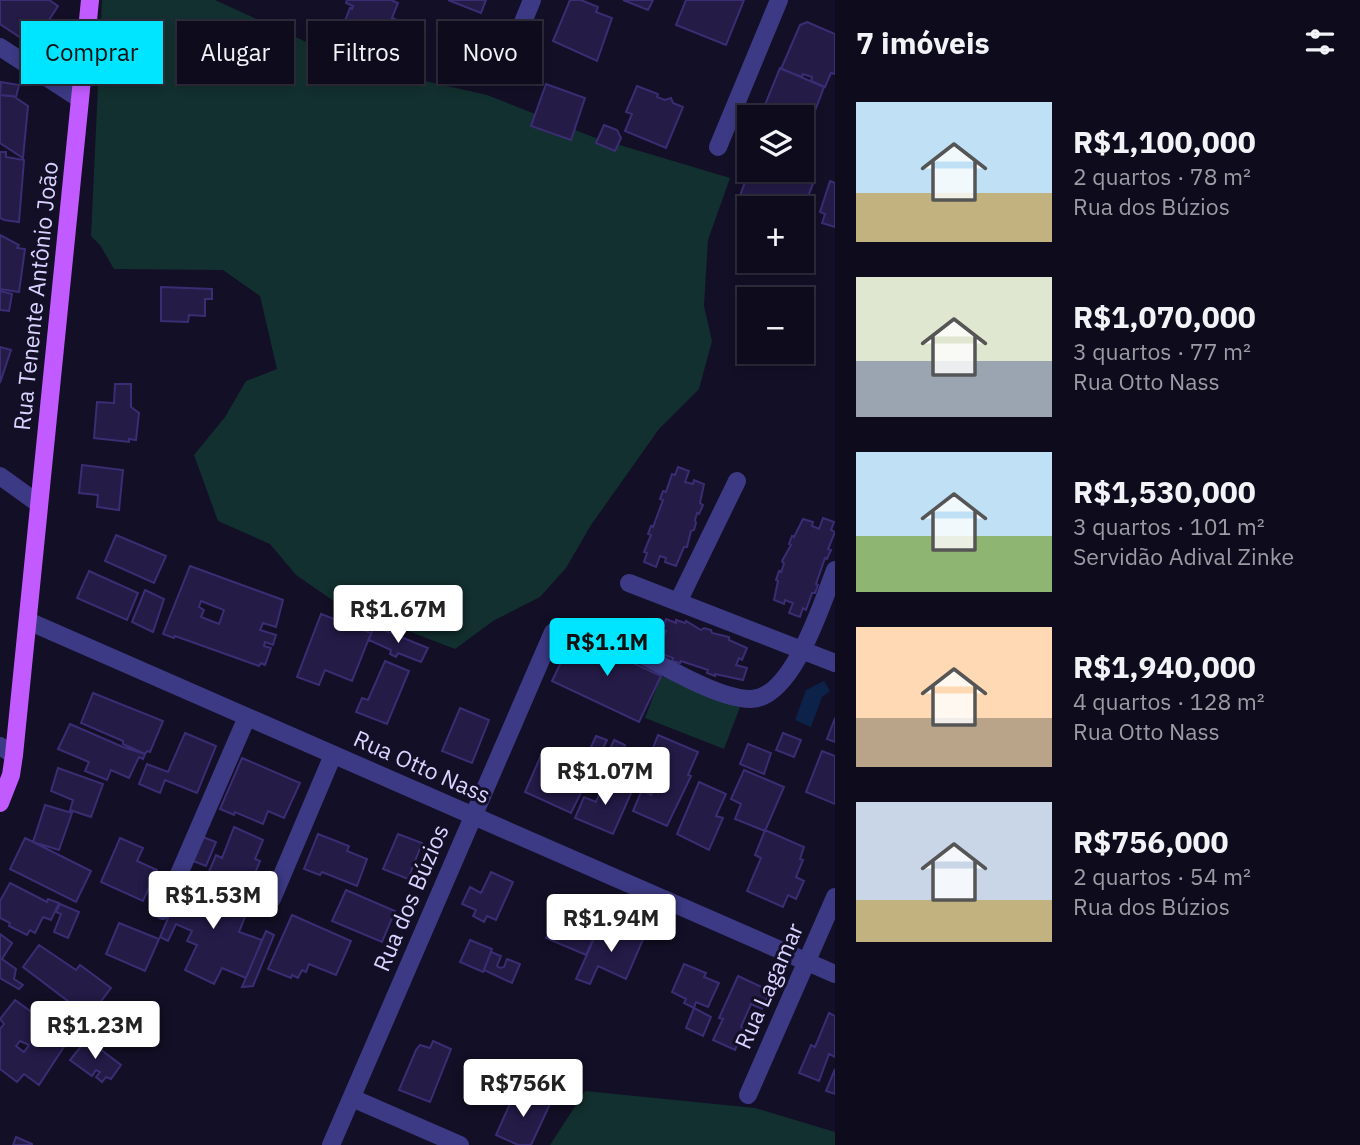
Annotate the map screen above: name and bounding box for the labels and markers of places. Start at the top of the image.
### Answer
pin: R$1.67M [333,586,463,645]
pin: R$1.1M [550,618,664,678]
pin: R$1.07M [540,748,670,807]
pin: R$1.53M [148,872,278,931]
pin: R$1.94M [546,894,676,954]
pin: R$1.23M [30,1002,160,1061]
pin: R$756K [466,1060,580,1119]

